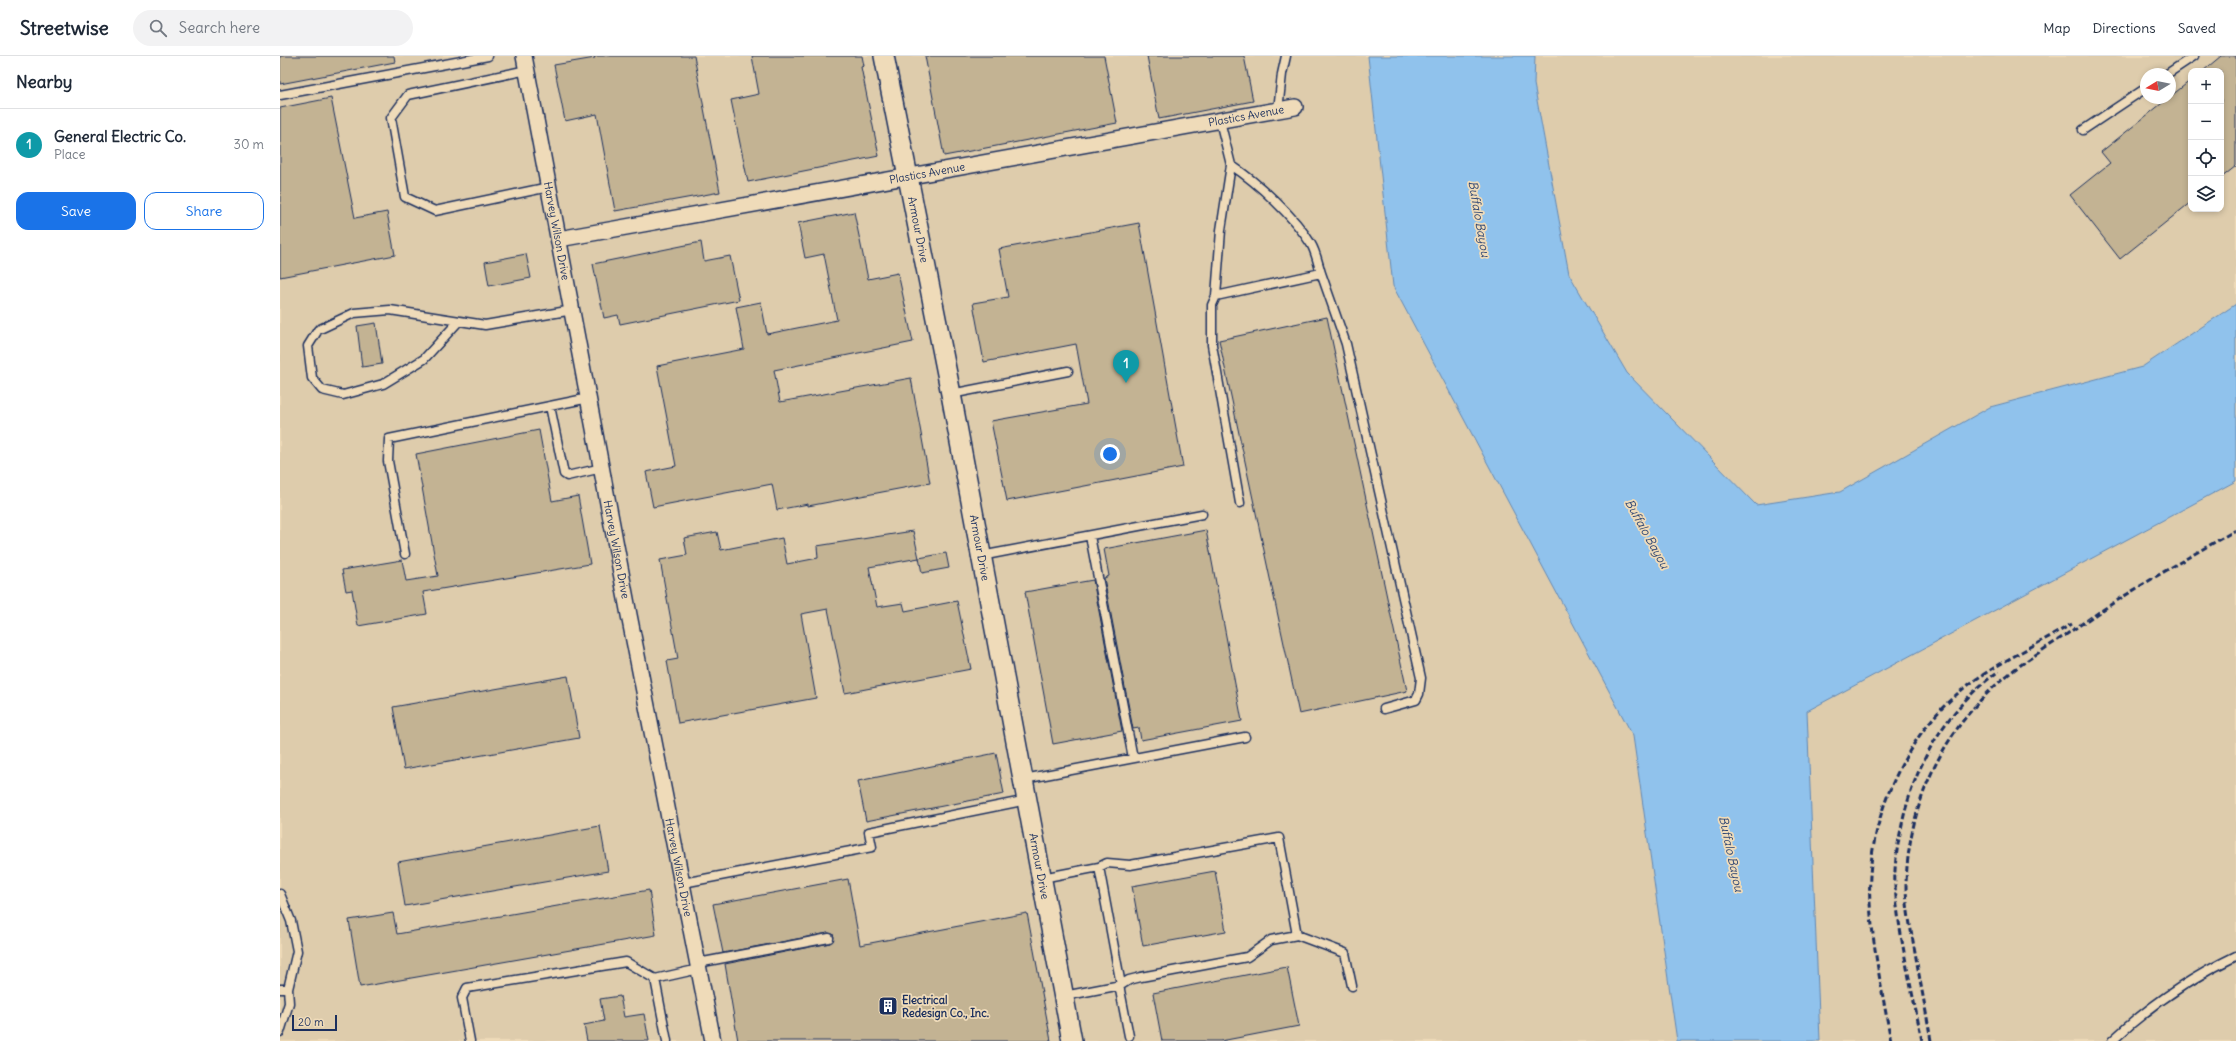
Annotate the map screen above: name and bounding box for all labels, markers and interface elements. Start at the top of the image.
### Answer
search box [133,10,413,46]
text: Streetwise [20,16,109,40]
icon: search [147,17,169,39]
text: Search here [179,18,260,37]
text: Map [2043,19,2070,37]
text: Directions [2092,19,2156,37]
text: Saved [2178,19,2216,37]
north arrow [2140,68,2176,104]
map controls [2188,68,2224,212]
button: + [2188,68,2224,104]
text: Nearby [16,71,72,93]
street label: Plastics Avenue [1207,102,1285,129]
button: − [2188,104,2224,140]
text: General Electric Co. [54,127,186,146]
text: 1 [26,136,32,153]
text: 30 m [234,136,264,153]
button: locate [2188,140,2224,176]
text: Place [54,146,85,163]
street label: Plastics Avenue [888,159,966,187]
button: layers [2188,176,2224,212]
street label: Harvey Wilson Drive [541,180,573,281]
water label: Buffalo Bayou [1465,180,1494,259]
button: Save [16,192,136,230]
button: Share [144,192,264,230]
street label: Armour Drive [905,195,932,264]
pin: 1 [1113,350,1139,383]
your location [1100,444,1120,464]
water label: Buffalo Bayou [1622,496,1673,572]
street label: Harvey Wilson Drive [601,499,633,600]
street label: Armour Drive [967,514,993,582]
water label: Buffalo Bayou [1716,815,1747,894]
street label: Harvey Wilson Drive [662,817,695,918]
street label: Armour Drive [1026,832,1052,901]
place label: Electrical Redesign Co., Inc. [902,993,989,1021]
building icon: Electrical Redesign Co., Inc. [877,995,899,1017]
scale bar [292,1013,337,1032]
text: 20 m [298,1015,324,1029]

